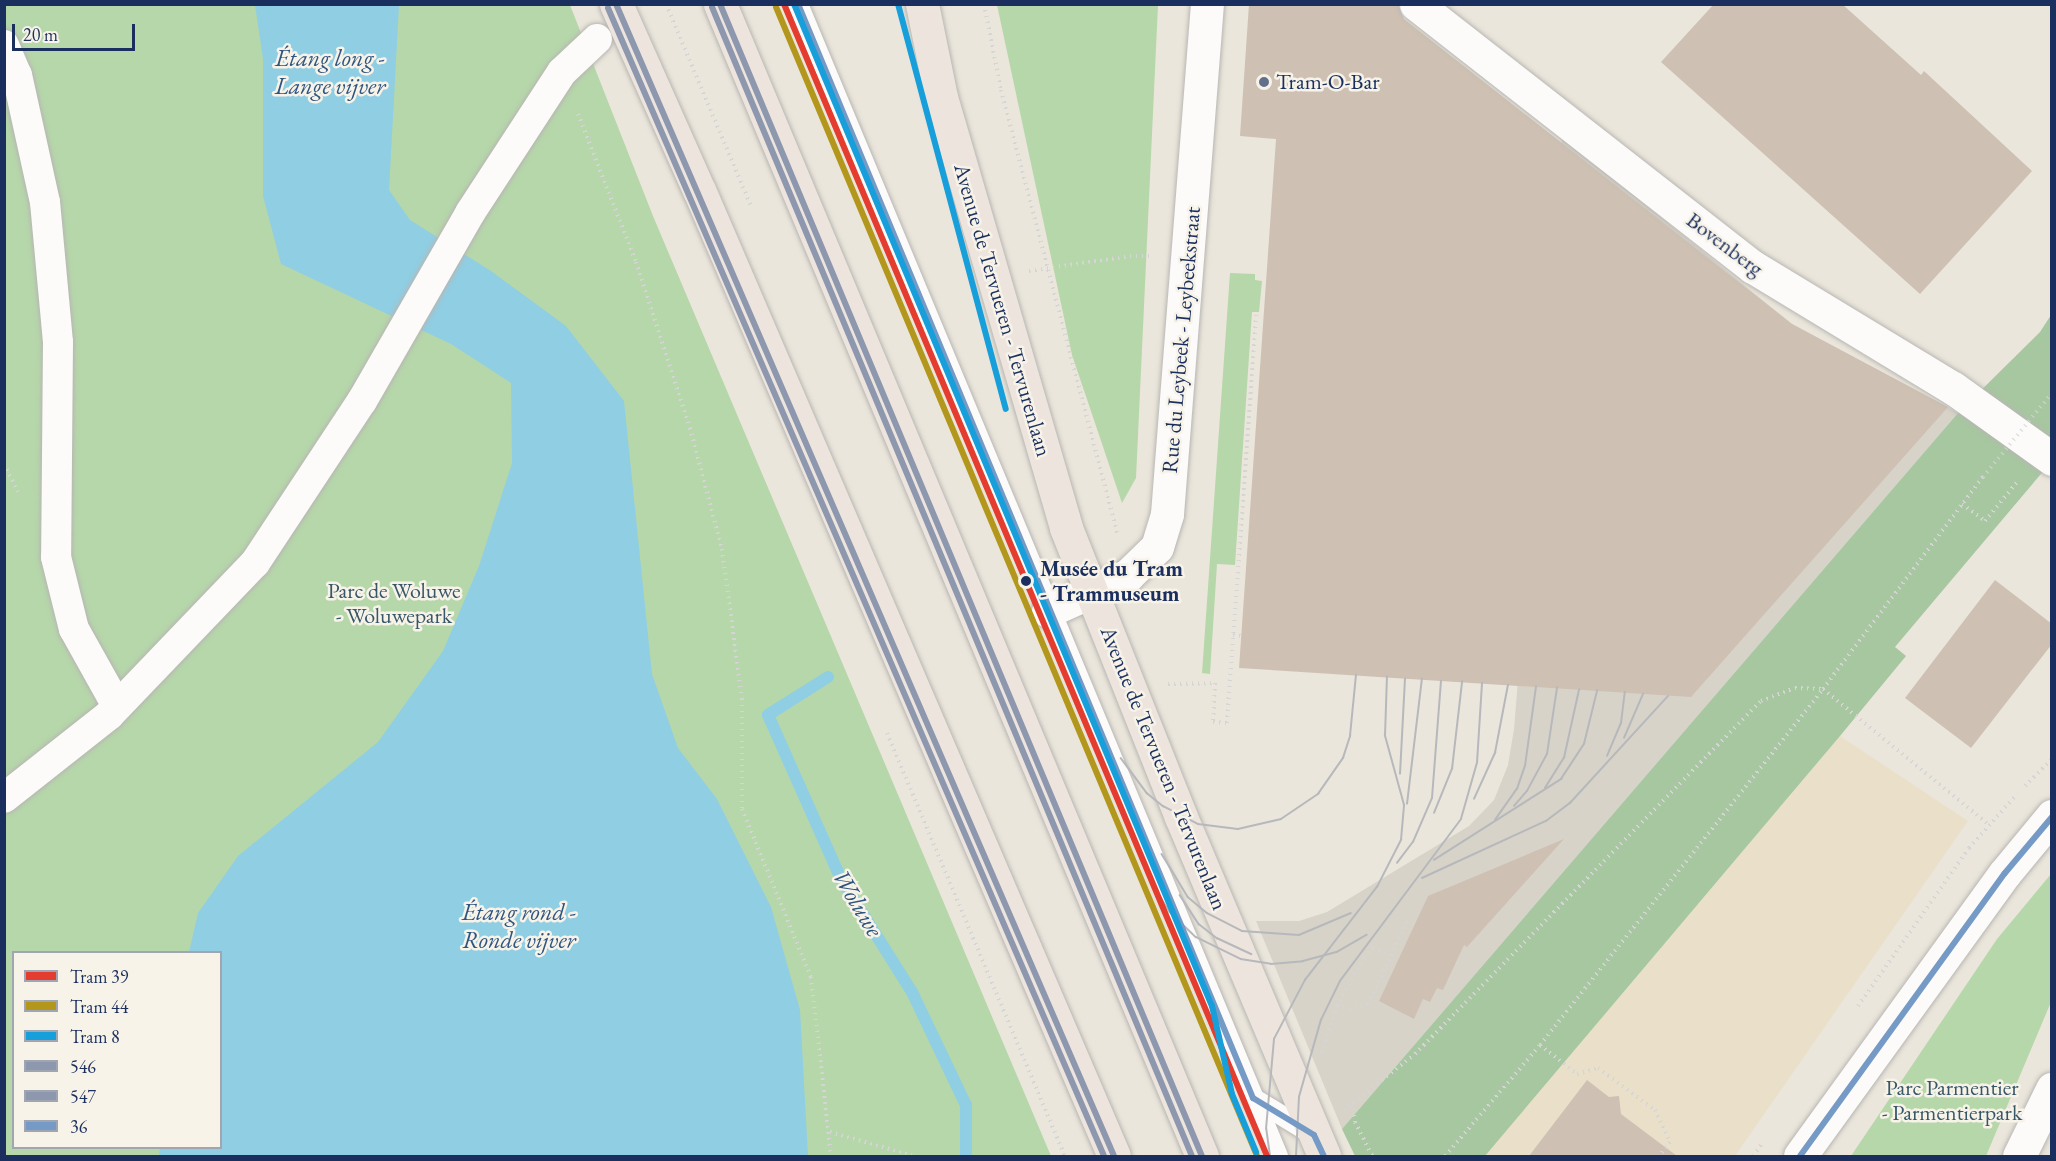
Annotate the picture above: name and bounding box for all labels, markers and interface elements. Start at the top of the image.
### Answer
scale bar [15,12,138,50]
text: 20 m [23,23,58,46]
water label: Étang long - Lange vijver [275,44,385,100]
place label: Tram-O-Bar [1276,69,1380,95]
marker: Tram-O-Bar [1257,75,1271,89]
street label: Avenue de Tervueren - Tervurenlaan [948,160,1058,460]
street label: Rue du Leybeek - Leybeekstraat [1156,206,1206,474]
street label: Bovenberg [1681,207,1769,281]
place label: Musée du Tram - Trammuseum [1040,555,1183,606]
marker: Musée du Tram - Trammuseum [1017,572,1035,590]
park label: Parc de Woluwe - Woluwepark [327,577,461,628]
street label: Avenue de Tervueren - Tervurenlaan [1095,622,1233,914]
water label: Woluwe [827,864,889,942]
water label: Étang rond - Ronde vijver [462,898,576,954]
legend [12,951,222,1149]
text: Tram 39 [70,965,128,988]
text: Tram 44 [70,995,128,1018]
text: Tram 8 [70,1025,120,1048]
text: 546 [70,1055,96,1078]
park label: Parc Parmentier - Parmentierpark [1882,1074,2022,1126]
text: 547 [70,1085,96,1108]
text: 36 [70,1115,87,1138]

